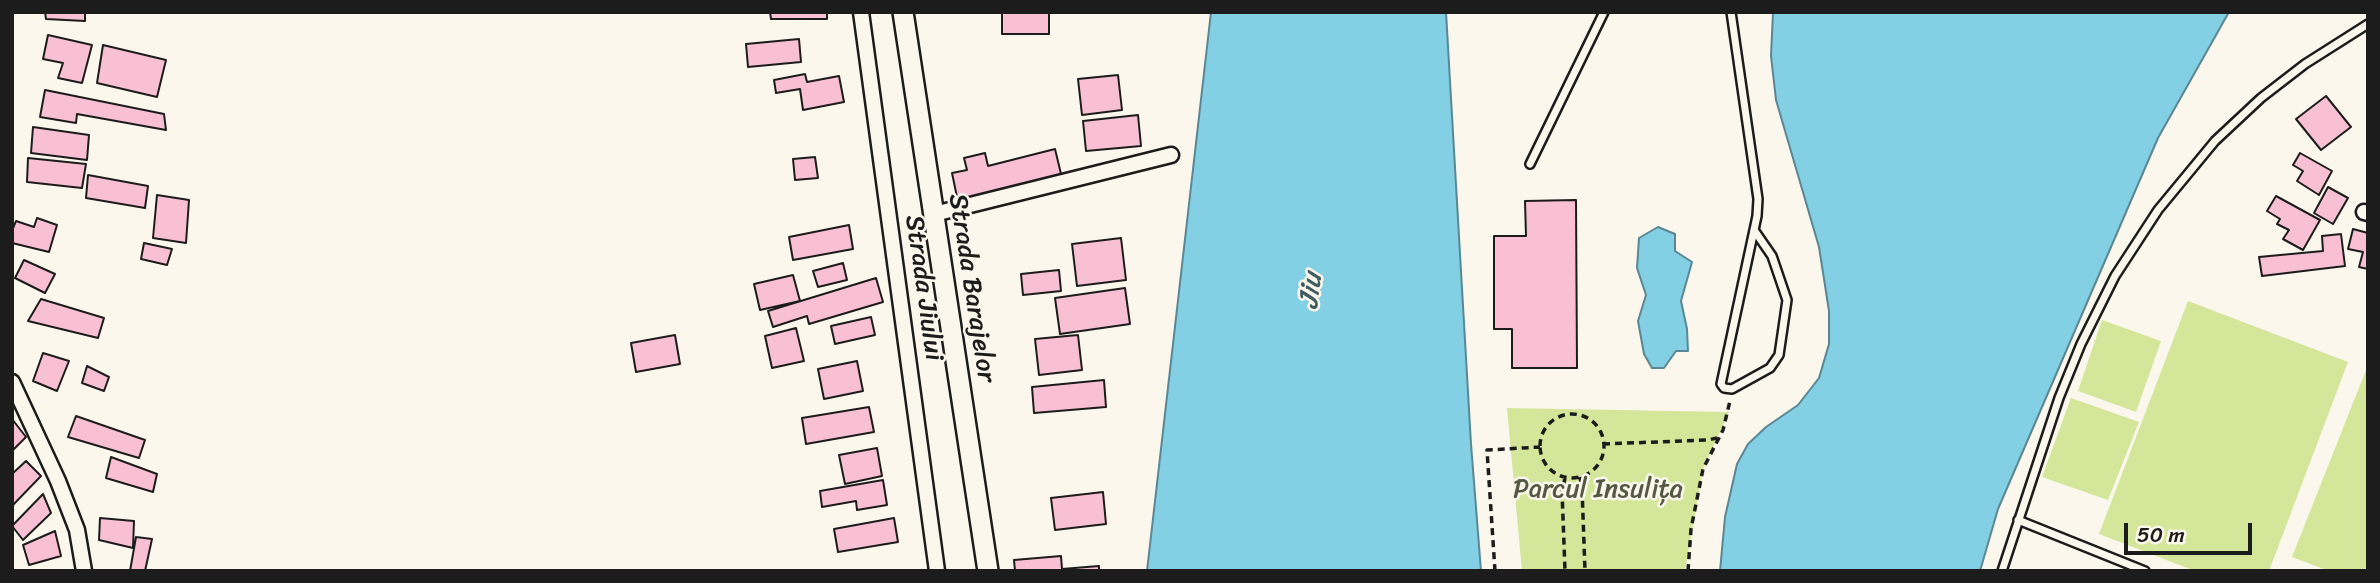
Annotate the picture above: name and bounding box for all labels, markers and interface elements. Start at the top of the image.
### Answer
street label: Strada Barajelor [941,192,1001,384]
street label: Strada Jiului [897,213,949,363]
water label: Jiu [1293,271,1331,311]
park label: Parcul Insulița [1513,474,1683,506]
scale bar [2128,510,2256,554]
text: 50 m [2137,516,2185,554]

